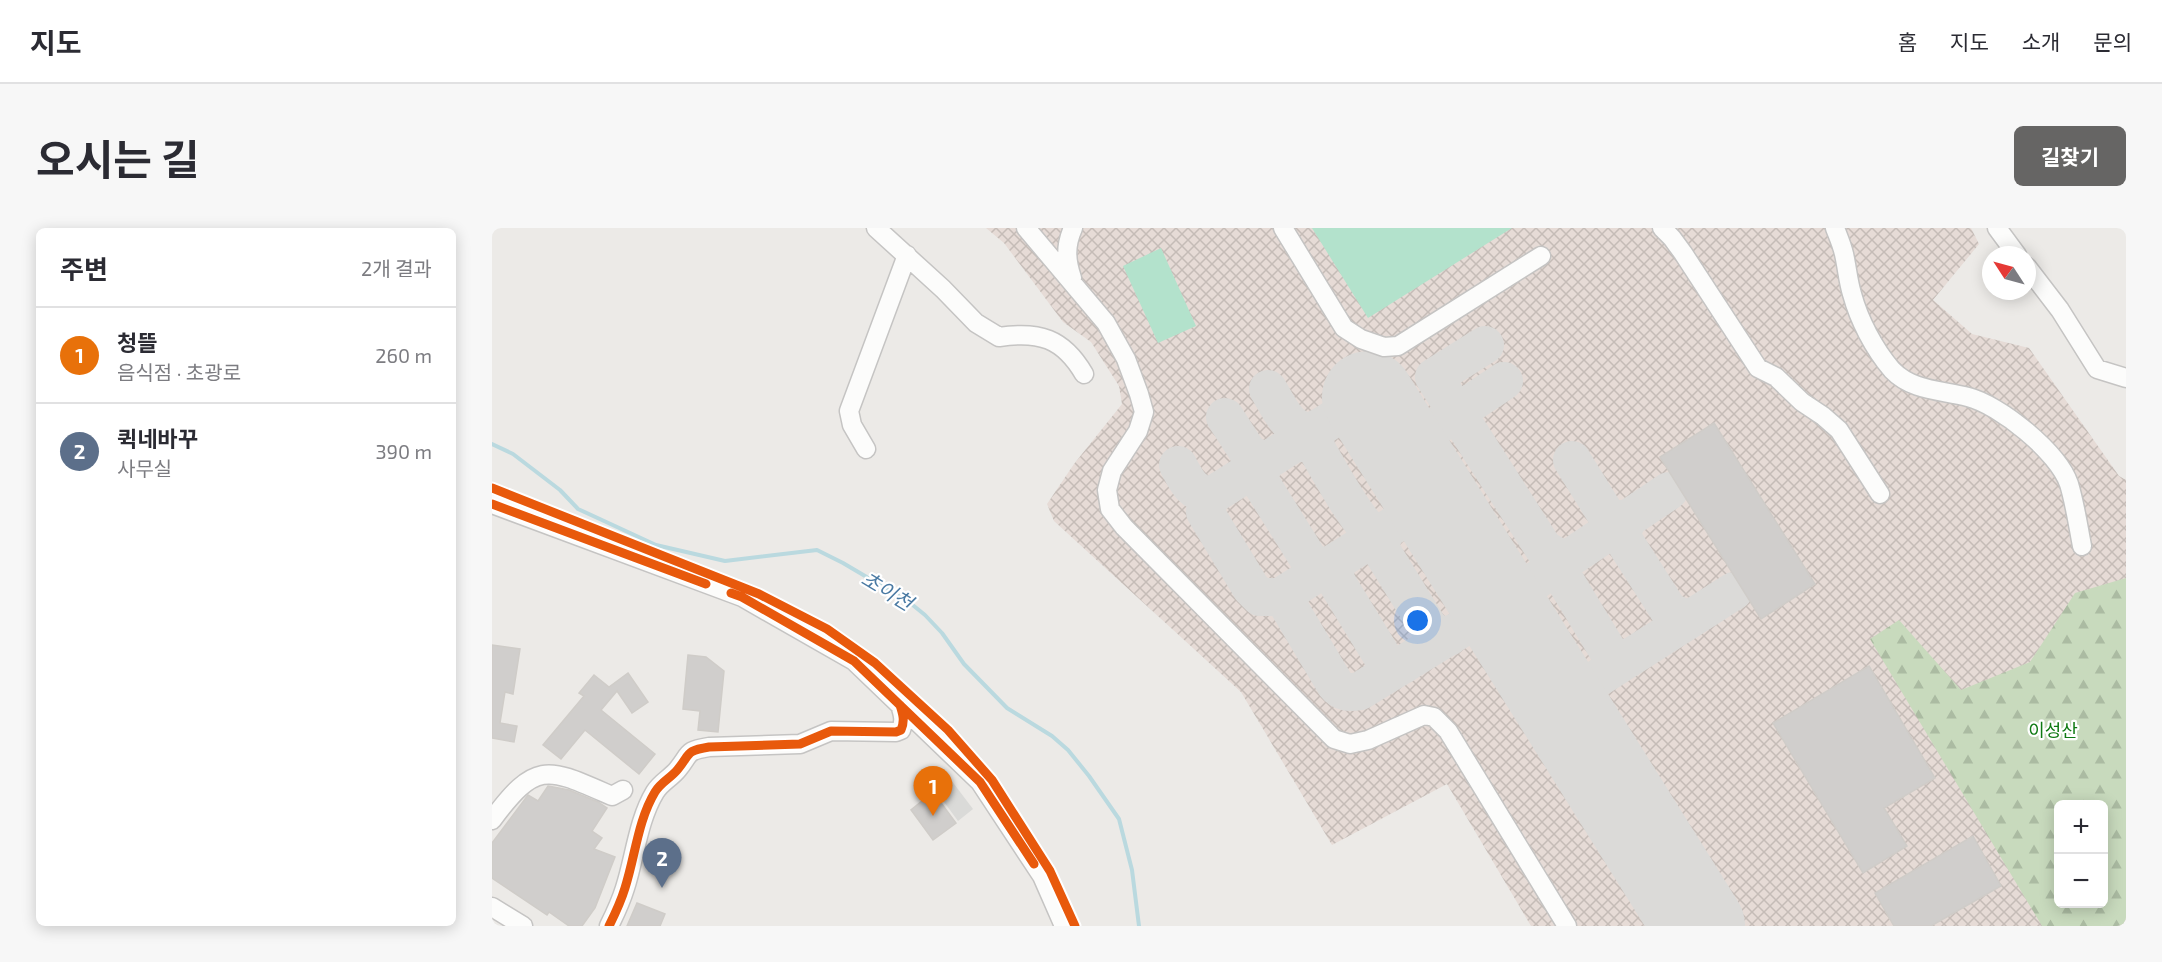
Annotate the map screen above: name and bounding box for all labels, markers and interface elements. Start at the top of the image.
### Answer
text: 지도 [30,25,82,59]
text: 홈 [1898,29,1917,54]
text: 지도 [1950,29,1989,54]
text: 소개 [2022,29,2060,54]
text: 문의 [2093,29,2132,54]
button: 길찾기 [2014,126,2126,186]
text: 오시는 길 [36,133,200,183]
north arrow [1982,246,2036,300]
text: 주변 [60,253,108,284]
text: 2개 결과 [361,256,432,280]
text: 청뜰 [117,329,157,355]
text: 1 [75,343,84,367]
text: 260 m [375,343,432,367]
text: 음식점 · 초광로 [117,360,241,384]
text: 퀵네바꾸 [117,425,198,451]
text: 2 [74,439,85,463]
text: 390 m [375,439,432,463]
text: 사무실 [117,456,172,480]
water label: 초이천 [858,566,920,616]
your location [1403,606,1432,635]
park label: 이성산 [2028,719,2078,741]
pin: 1 [914,766,952,816]
map controls [2054,800,2108,908]
button: + [2054,800,2108,854]
pin: 2 [642,838,682,888]
button: − [2054,854,2108,908]

